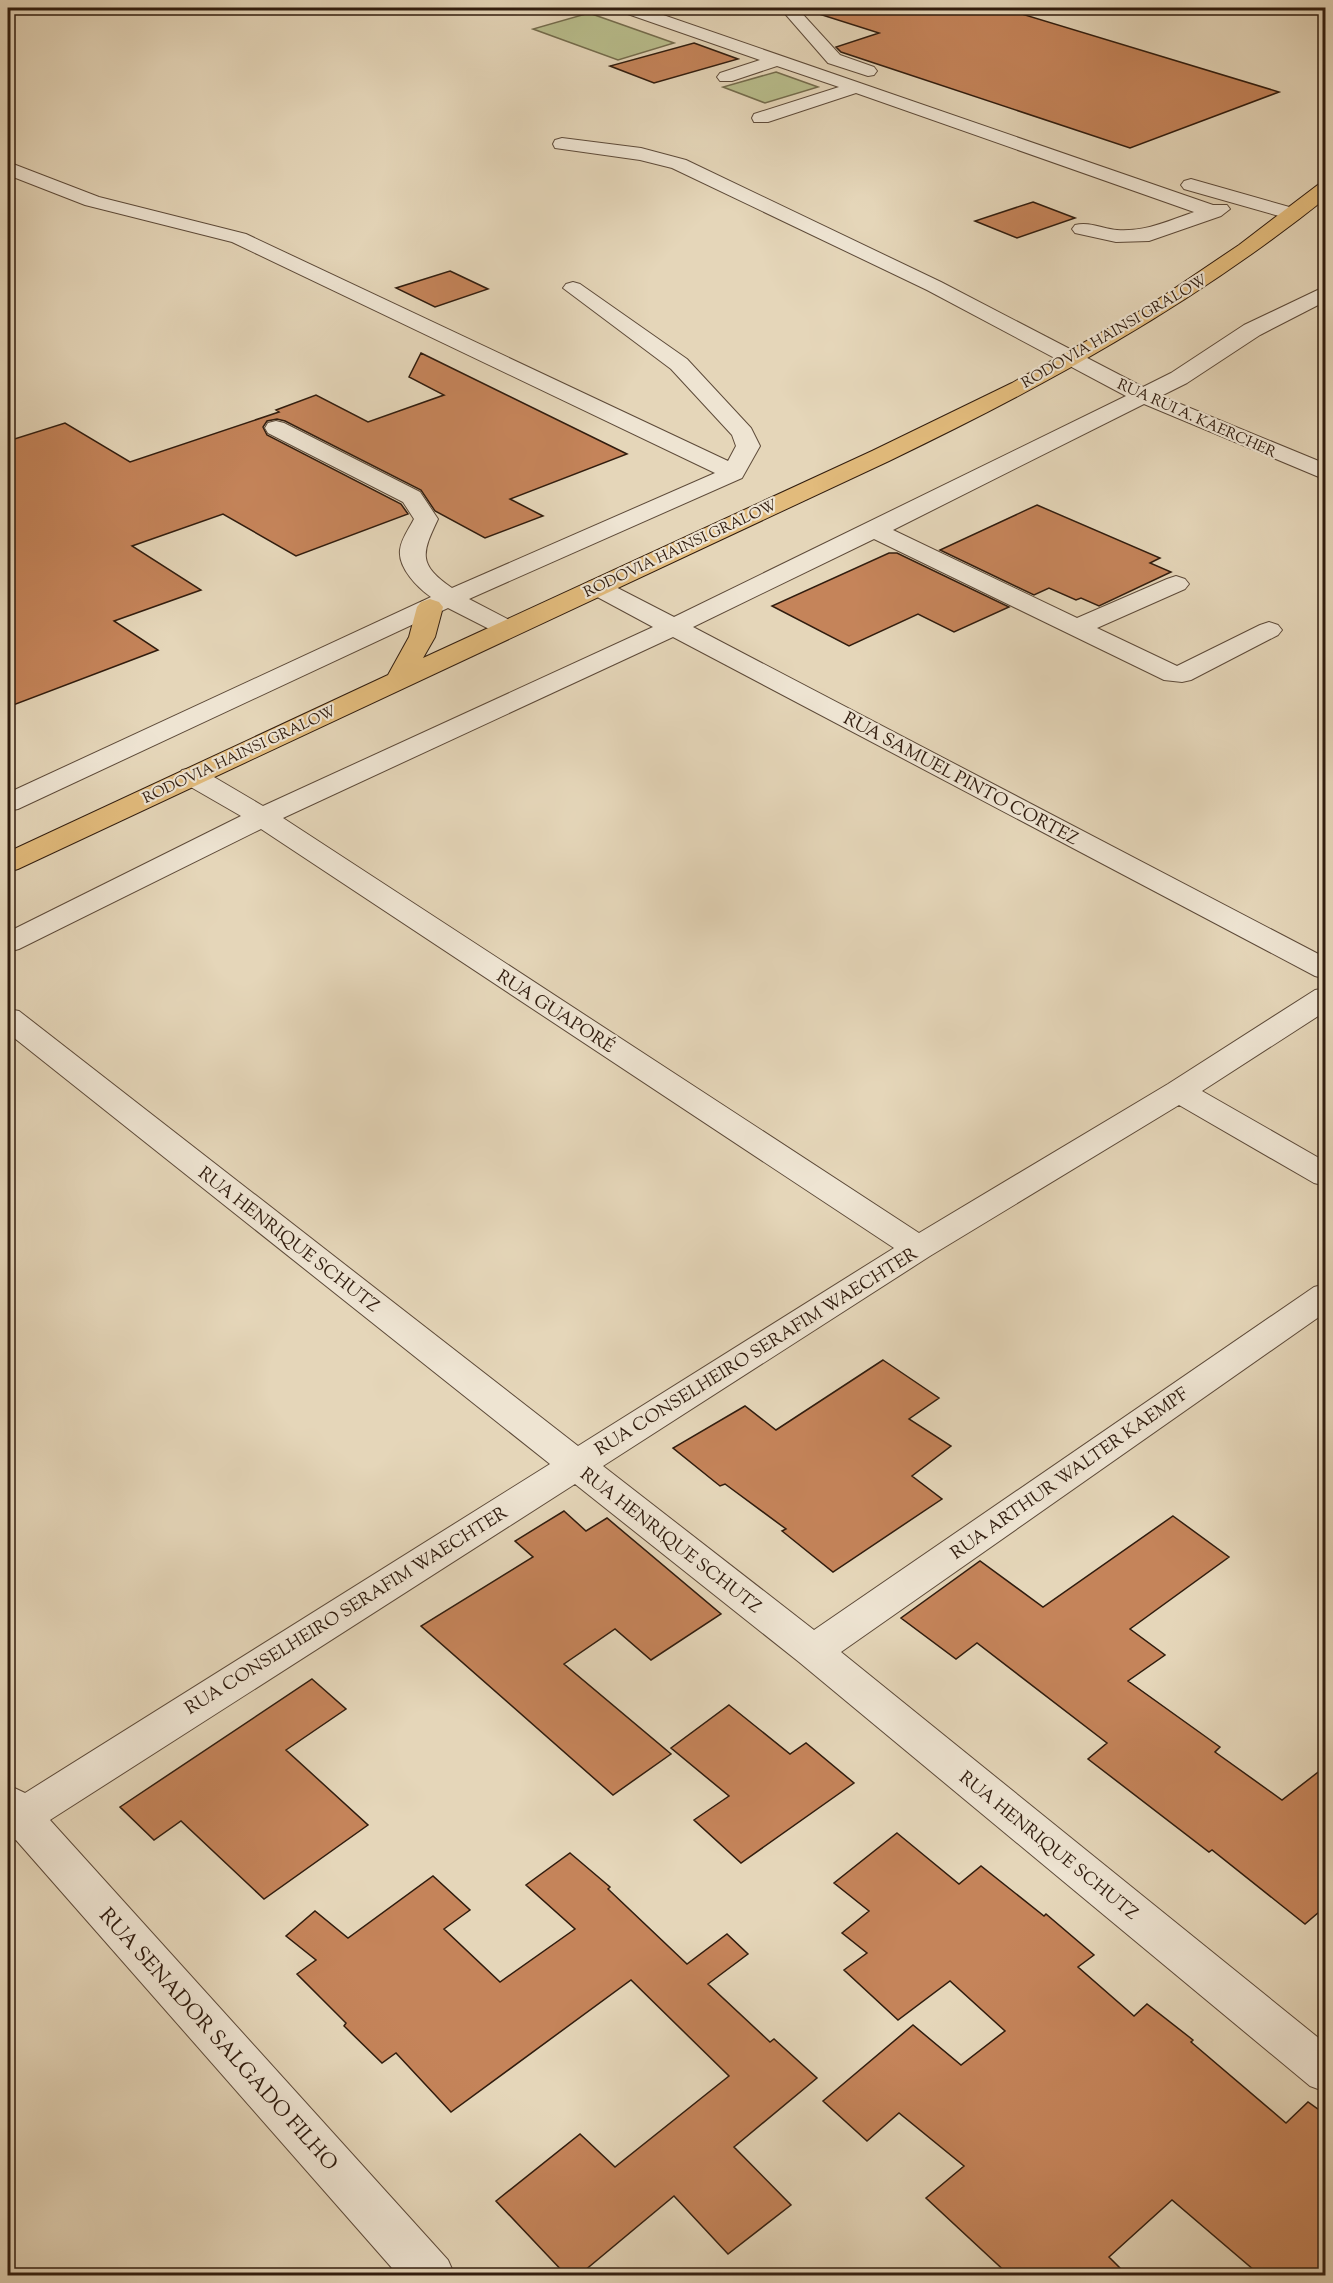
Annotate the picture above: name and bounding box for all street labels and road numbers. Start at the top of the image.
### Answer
street label: RODOVIA HAINSI GRALOW [1018,270,1212,394]
street label: RUA RUI A. KAERCHER [1113,375,1280,464]
street label: RODOVIA HAINSI GRALOW [580,495,781,604]
street label: RODOVIA HAINSI GRALOW [139,701,340,810]
street label: RUA SAMUEL PINTO CORTEZ [838,707,1082,853]
street label: RUA GUAPORÉ [491,965,619,1061]
street label: RUA HENRIQUE SCHUTZ [192,1161,384,1320]
street label: RUA CONSELHEIRO SERAFIM WAECHTER [591,1242,924,1463]
street label: RUA ARTHUR WALTER KAEMPF [946,1382,1194,1567]
street label: RUA HENRIQUE SCHUTZ [574,1462,766,1621]
street label: RUA CONSELHEIRO SERAFIM WAECHTER [181,1501,514,1722]
street label: RUA HENRIQUE SCHUTZ [953,1766,1143,1927]
street label: RUA SENADOR SALGADO FILHO [91,1902,344,2178]

